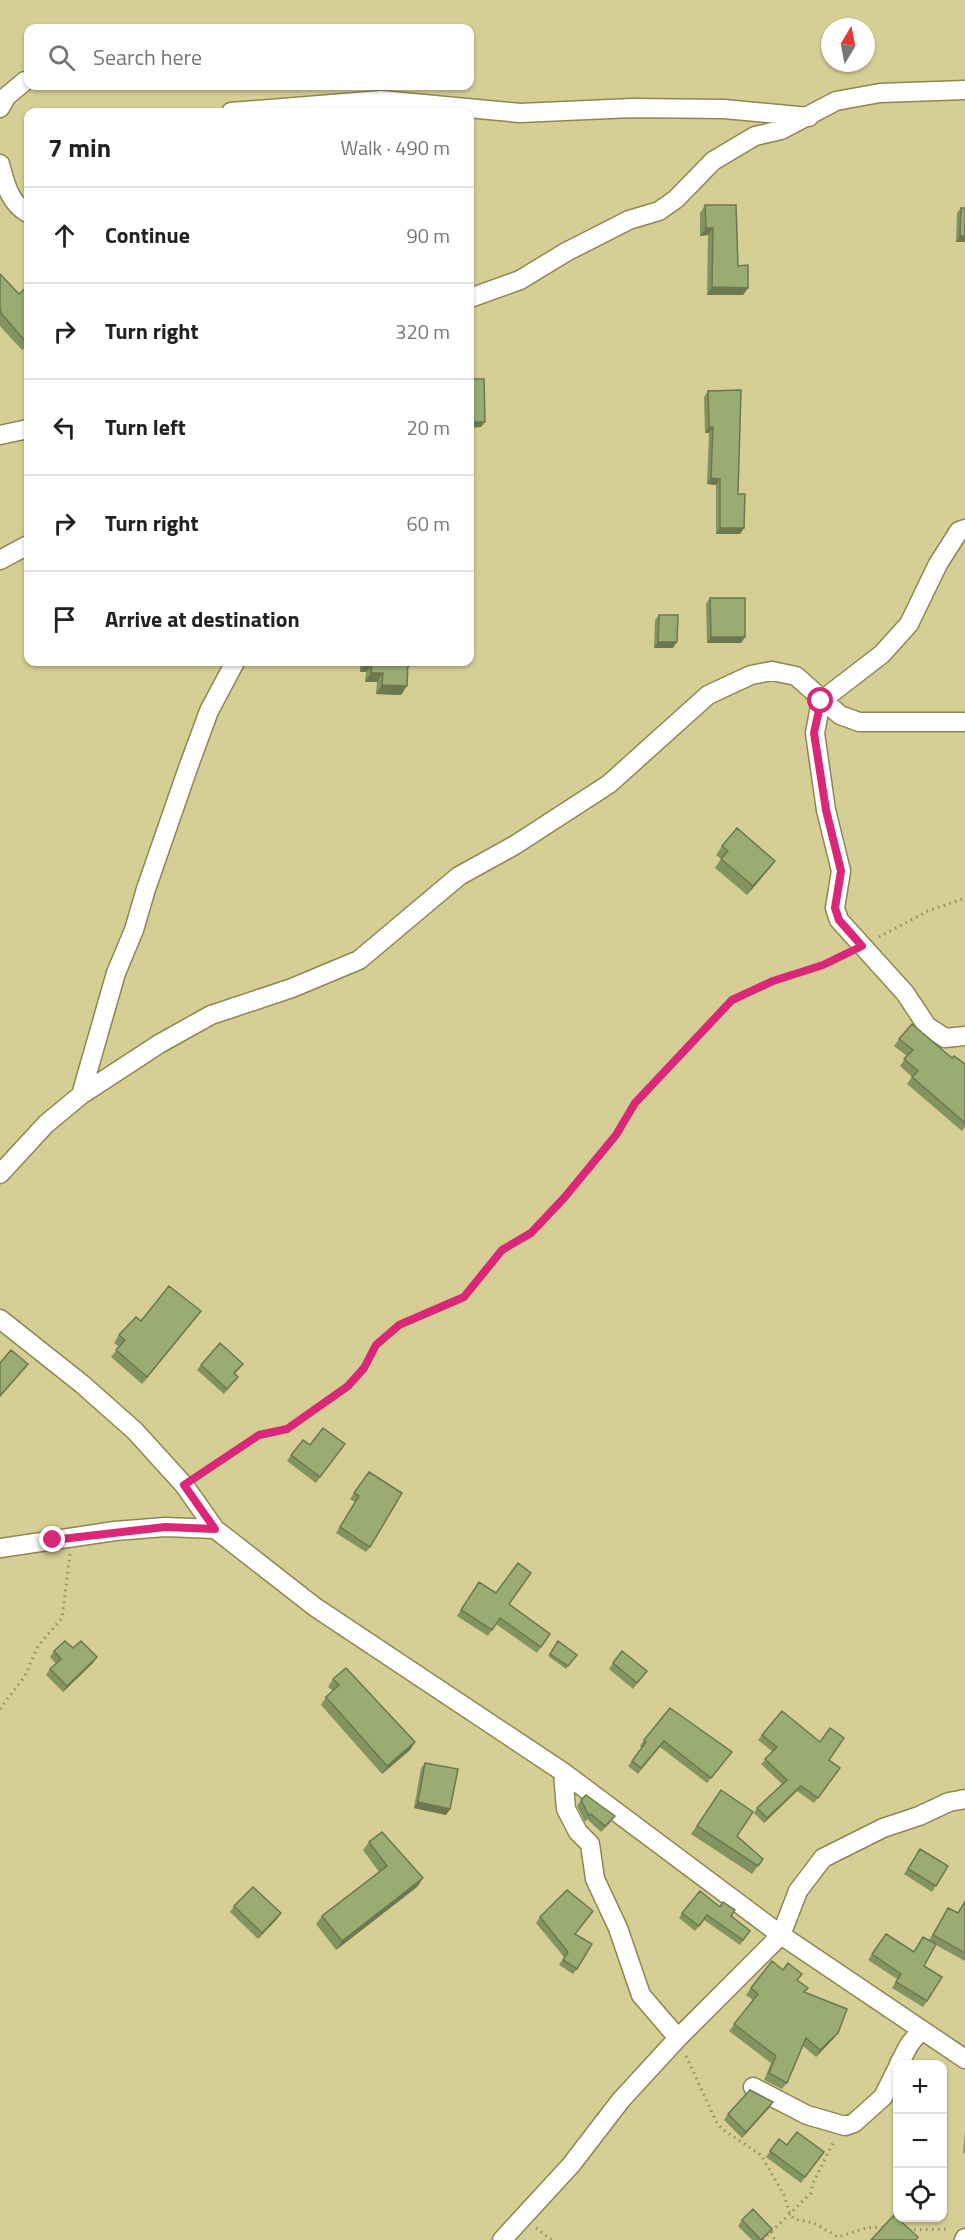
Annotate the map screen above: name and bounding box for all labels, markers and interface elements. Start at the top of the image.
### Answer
north arrow [821,18,875,72]
search box [24,24,474,90]
text: Search here [93,40,202,74]
icon: search [45,41,78,74]
text: 7 min [48,128,111,167]
text: Walk · 490 m [341,132,450,163]
text: Continue [105,218,190,252]
icon: ahead [48,219,81,252]
text: 90 m [406,220,450,251]
text: Turn right [105,314,199,348]
icon: right [48,315,81,348]
text: 320 m [395,316,450,347]
text: Turn left [105,410,186,444]
icon: left [48,411,81,444]
text: 20 m [406,412,450,443]
text: Turn right [105,506,199,540]
icon: right [48,507,81,540]
text: 60 m [406,508,450,539]
text: Arrive at destination [105,602,300,636]
icon: arrive [48,603,81,636]
route start [807,687,833,713]
route end [39,1526,65,1552]
map controls [893,2060,947,2222]
button: + [893,2060,947,2114]
button: − [893,2114,947,2168]
button: locate [893,2168,947,2222]

